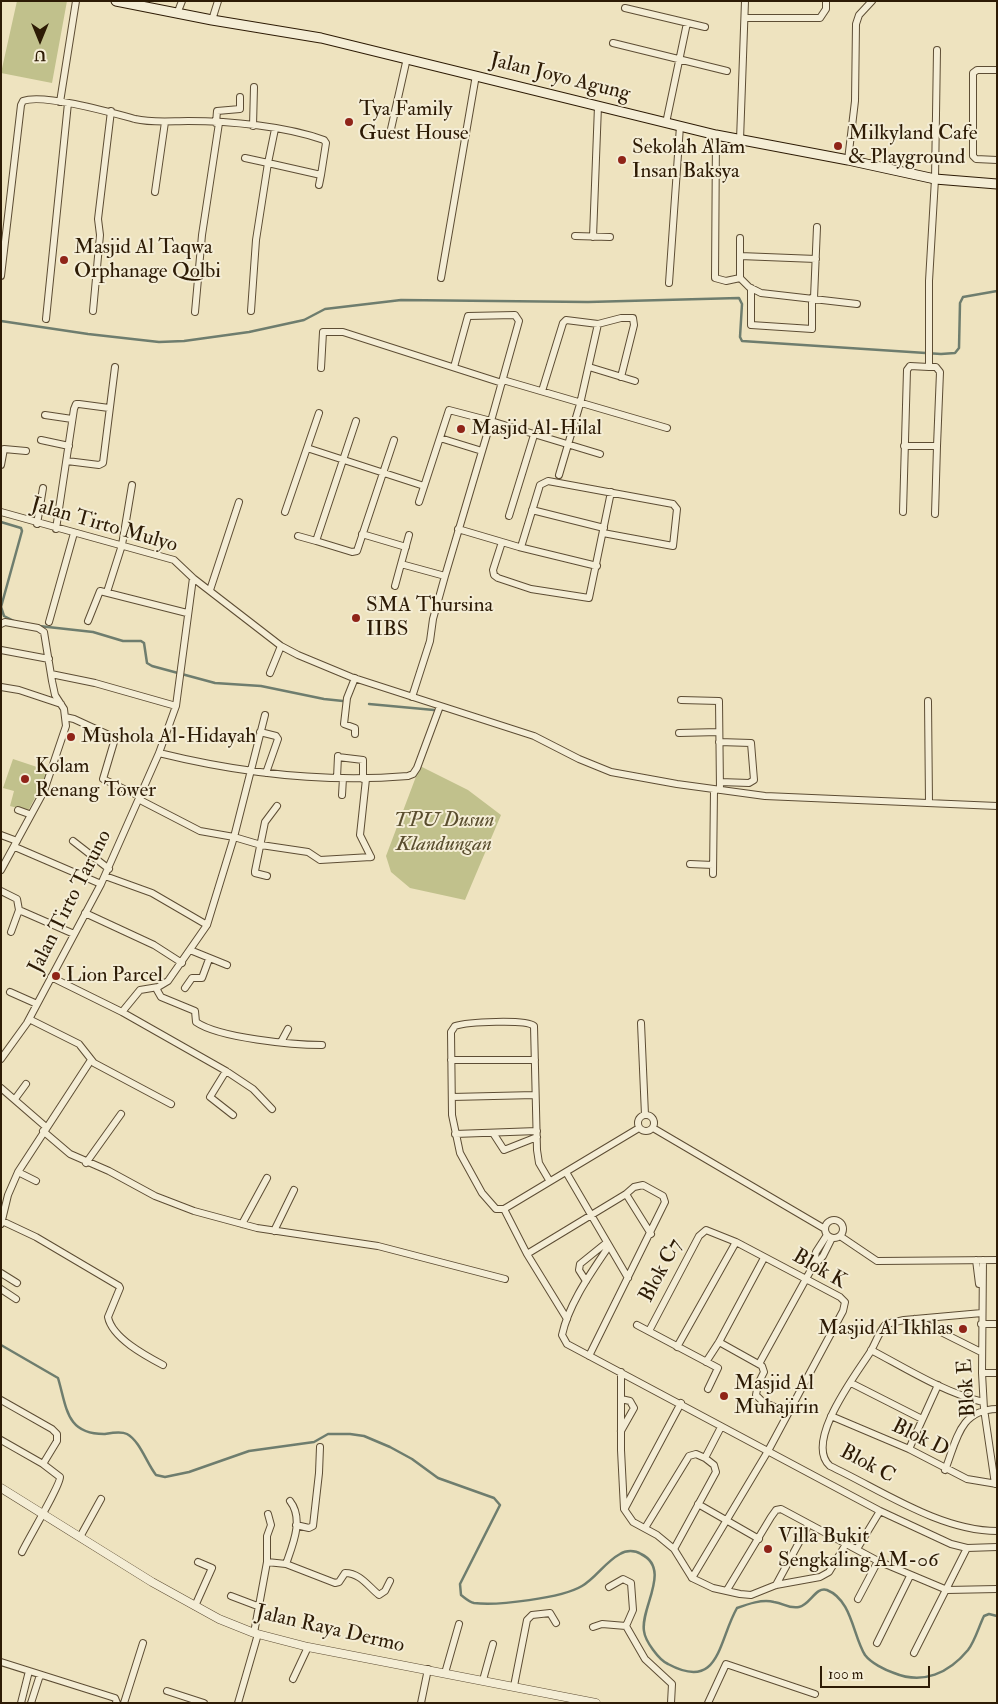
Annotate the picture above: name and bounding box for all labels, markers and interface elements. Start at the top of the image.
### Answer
north arrow [15,15,65,65]
text: U [34,47,46,64]
street label: Jalan Joyo Agung [487,48,633,108]
place label: Tya Family Guest House [359,97,469,147]
marker: Tya Family Guest House [343,116,355,128]
place label: Milkyland Cafe & Playground [848,121,977,171]
place label: Sekolah Alam Insan Baksya [632,135,745,185]
marker: Milkyland Cafe & Playground [832,140,844,152]
marker: Sekolah Alam Insan Baksya [616,154,628,166]
place label: Masjid Al Taqwa Orphanage Qolbi [74,235,221,285]
marker: Masjid Al Taqwa Orphanage Qolbi [58,254,70,266]
place label: Masjid Al-Hilal [471,416,602,442]
marker: Masjid Al-Hilal [455,423,467,435]
street label: Jalan Tirto Mulyo [28,493,180,559]
place label: SMA Thursina IIBS [366,593,493,643]
marker: SMA Thursina IIBS [350,612,362,624]
place label: Mushola Al-Hidayah [81,724,256,750]
marker: Mushola Al-Hidayah [65,731,77,743]
place label: Kolam Renang Tower [35,754,156,804]
marker: Kolam Renang Tower [19,773,31,785]
park label: TPU Dusun Klandungan [394,808,494,858]
street label: Jalan Tirto Taruno [24,826,118,978]
place label: Lion Parcel [66,963,163,989]
marker: Lion Parcel [50,970,62,982]
street label: Blok C7 [635,1235,689,1307]
street label: Blok K [788,1245,850,1295]
place label: Masjid Al Ikhlas [818,1316,953,1342]
marker: Masjid Al Ikhlas [957,1323,969,1335]
street label: Blok E [953,1358,983,1418]
place label: Masjid Al Muhajirin [734,1371,819,1421]
marker: Masjid Al Muhajirin [718,1390,730,1402]
street label: Blok D [887,1414,953,1464]
street label: Blok C [835,1440,899,1490]
place label: Villa Bukit Sengkaling AM-06 [778,1524,939,1574]
marker: Villa Bukit Sengkaling AM-06 [762,1543,774,1555]
street label: Jalan Raya Dermo [253,1601,407,1659]
scale bar [823,1656,933,1688]
text: 100 m [828,1665,863,1684]

